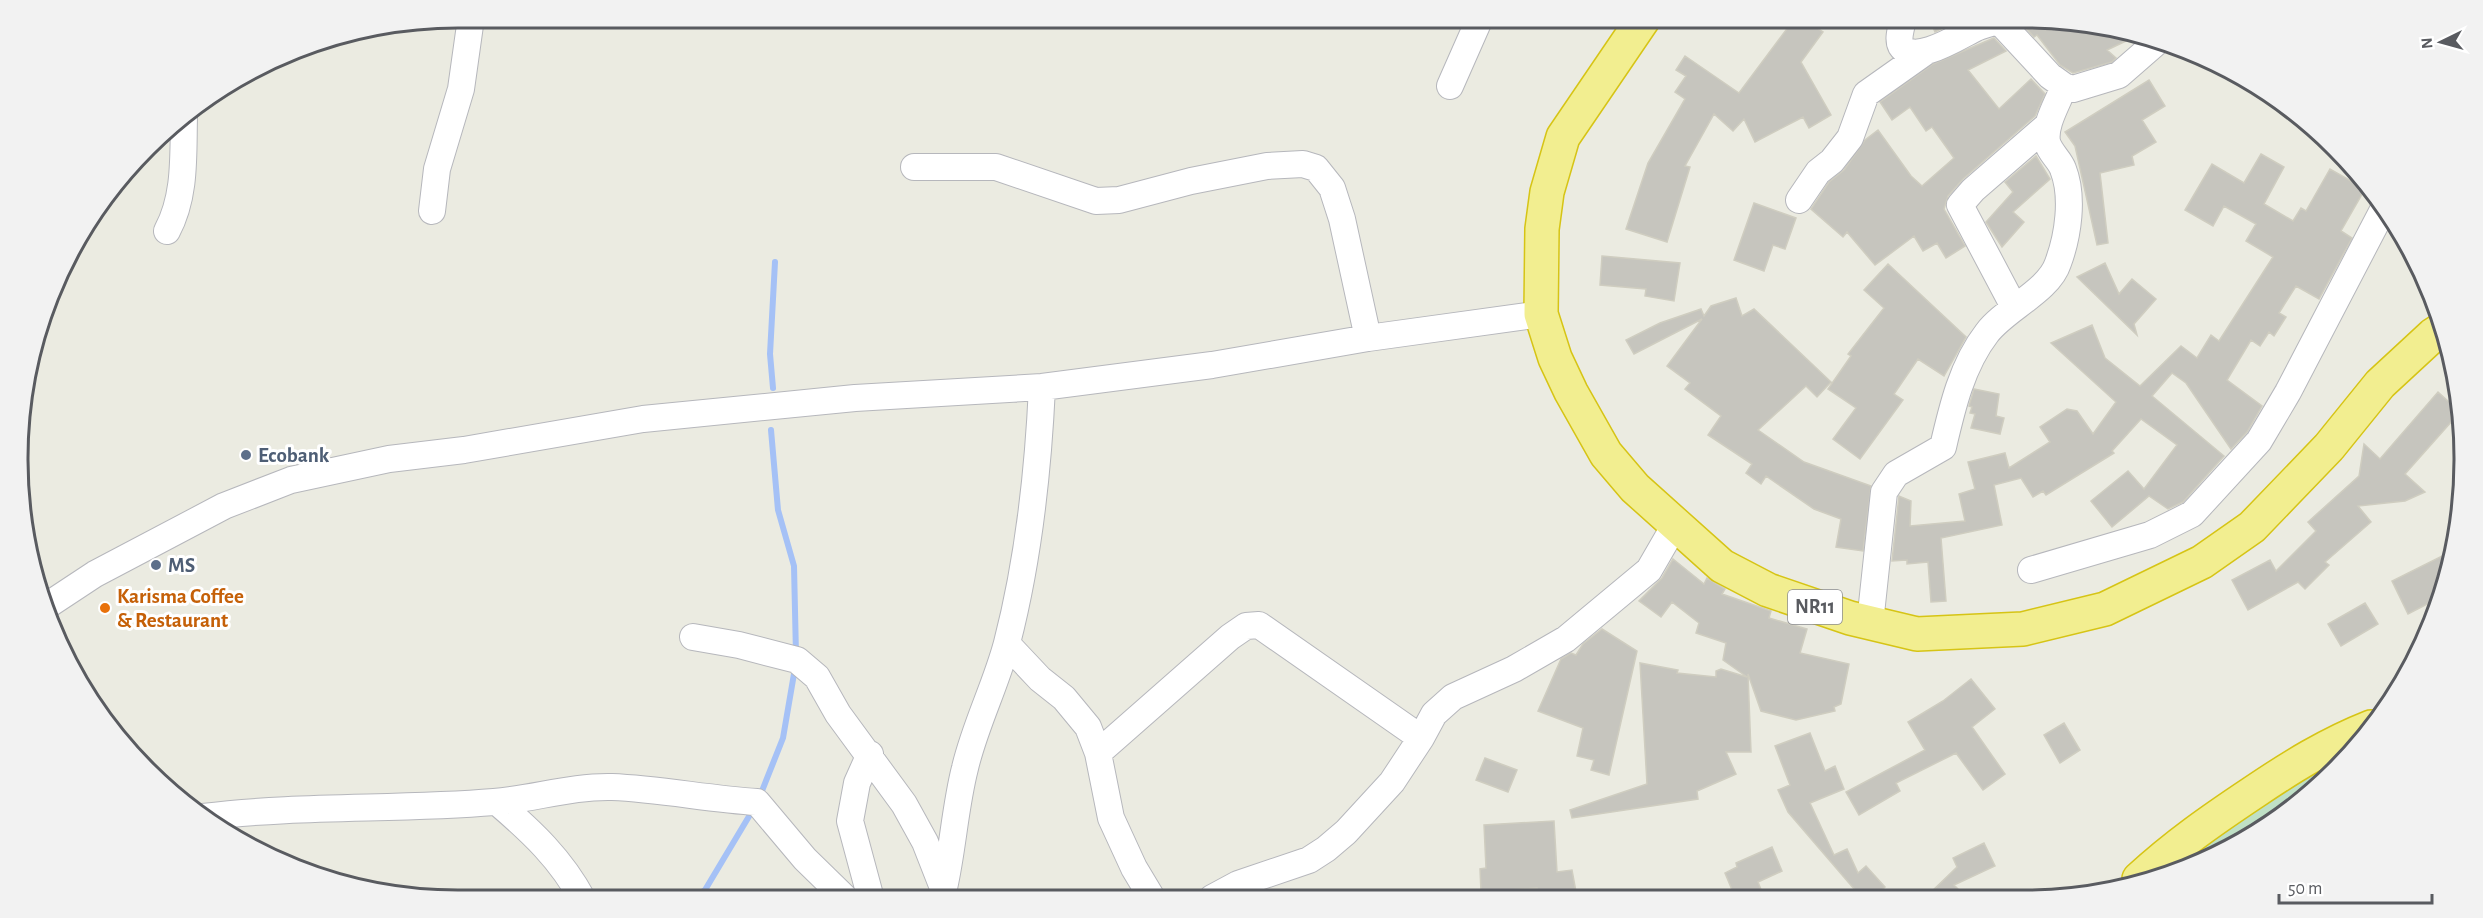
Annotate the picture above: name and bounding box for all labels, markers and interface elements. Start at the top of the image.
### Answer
north arrow [2411,12,2471,72]
text: N [2419,37,2436,49]
place label: Ecobank [258,445,330,466]
marker: Ecobank [239,448,253,462]
place label: MS [168,555,195,576]
marker: MS [149,558,163,572]
place label: Karisma Coffee & Restaurant [117,586,244,631]
road number: NR11 [1788,590,1842,624]
marker: Karisma Coffee & Restaurant [98,601,112,615]
scale bar [2279,867,2432,905]
text: 50 m [2288,880,2322,898]

